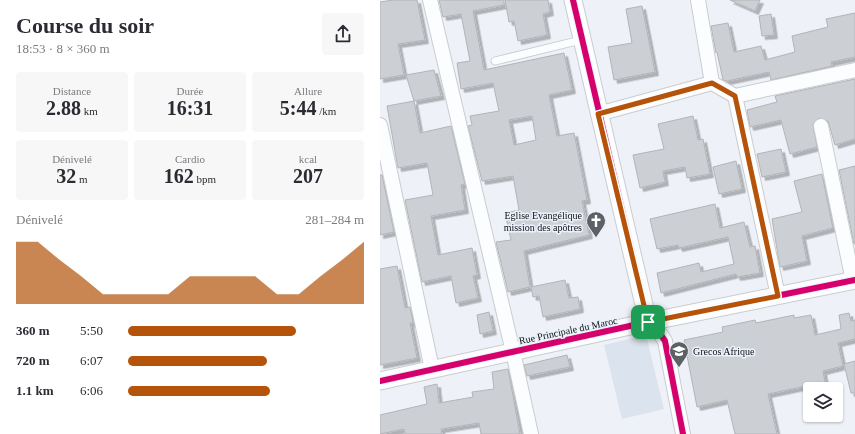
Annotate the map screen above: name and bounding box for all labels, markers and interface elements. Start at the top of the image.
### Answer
text: Course du soir [16,13,154,38]
button: share [322,13,364,55]
text: 18:53 · 8 × 360 m [16,41,110,56]
text: Distance [53,85,91,97]
text: Durée [177,85,203,97]
text: Allure [294,85,322,97]
text: 2.88 [46,97,81,119]
text: 16:31 [167,97,213,119]
text: 5:44 [280,97,316,119]
text: km [81,105,98,117]
text: /km [316,105,336,117]
text: Dénivelé [52,153,92,165]
text: Cardio [175,153,205,165]
text: kcal [299,153,317,165]
text: 32 [56,165,76,187]
text: 162 [164,165,194,187]
text: 207 [293,165,323,187]
text: m [76,173,88,185]
text: bpm [194,173,216,185]
place label: Eglise Evangélique mission des apôtres [504,210,583,233]
church icon: Eglise Evangélique mission des apôtres [585,210,607,238]
text: Dénivelé [16,212,63,227]
text: 281–284 m [305,212,364,227]
pin [631,305,665,339]
icon: arrive [637,311,659,333]
street label: Rue Principale du Maroc [518,315,619,346]
text: 360 m [16,323,50,338]
text: 5:50 [80,323,103,338]
school or university icon: Grecos Afrique [668,340,690,368]
place label: Grecos Afrique [693,346,755,357]
text: 720 m [16,353,50,368]
text: 6:07 [80,353,103,368]
map controls [803,382,843,422]
button: layers [803,382,843,422]
text: 1.1 km [16,383,54,398]
text: 6:06 [80,383,103,398]

